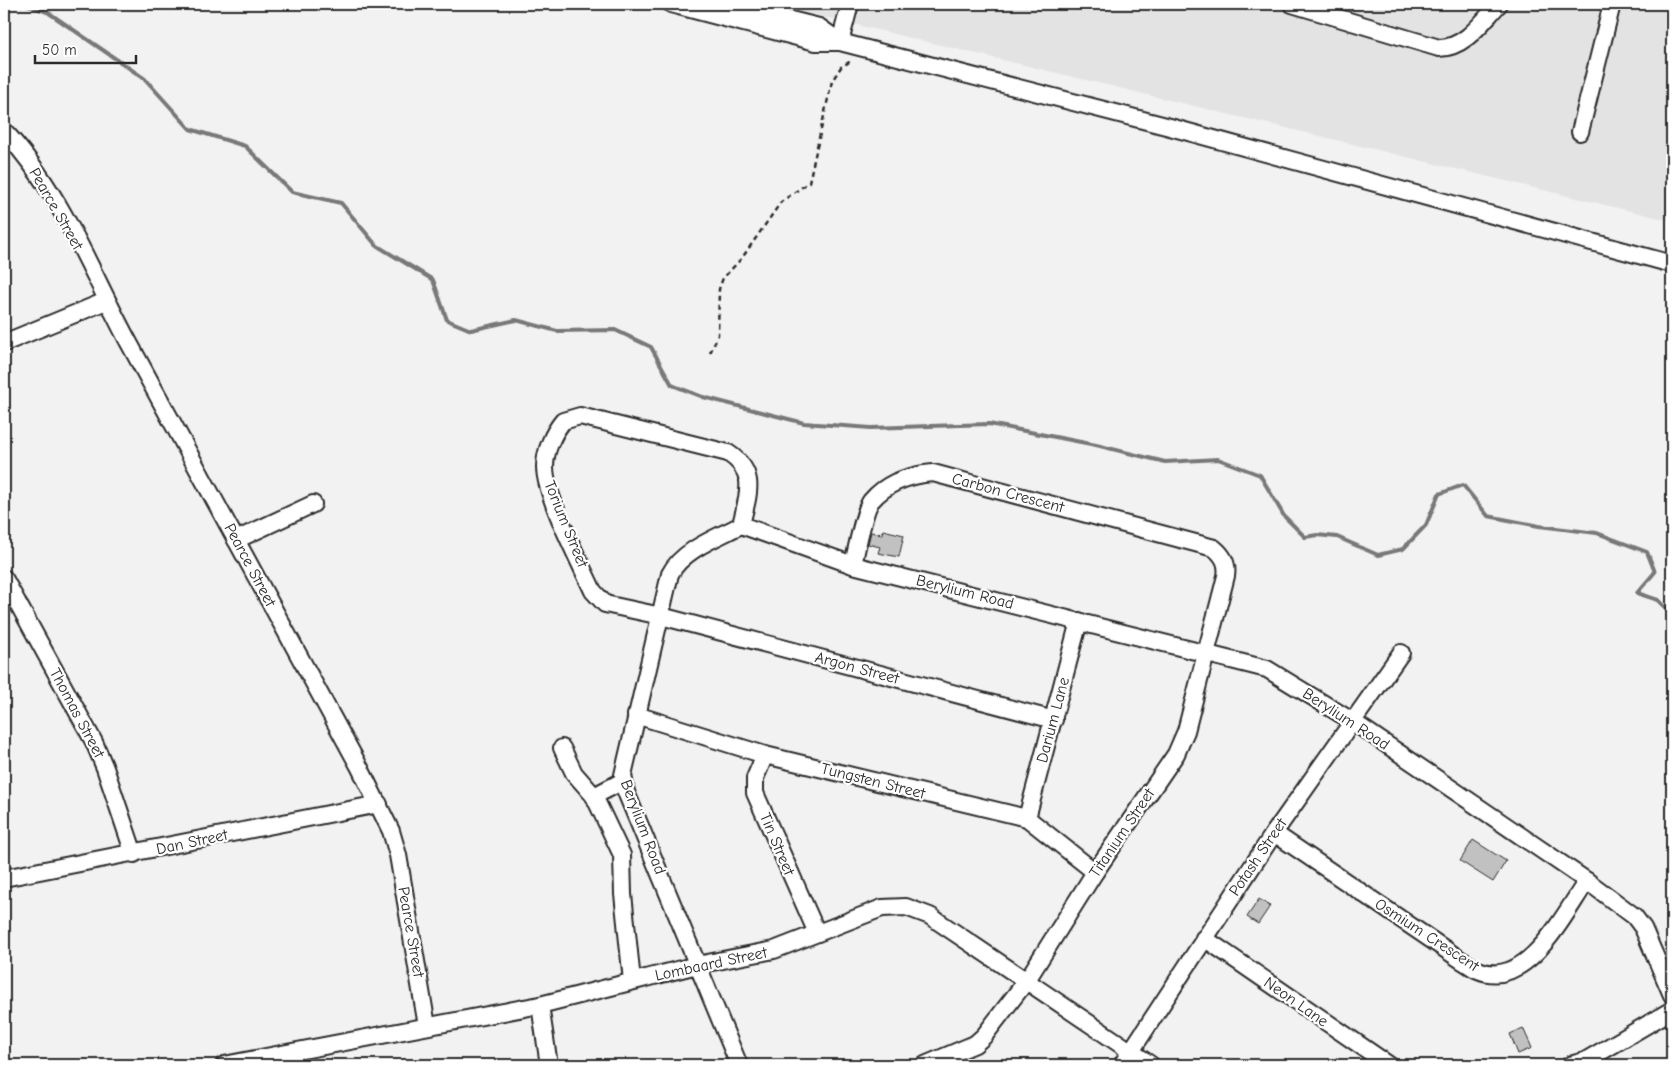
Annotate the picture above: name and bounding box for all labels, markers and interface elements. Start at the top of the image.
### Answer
scale bar [35,32,136,64]
text: 50 m [42,41,77,59]
street label: Pearce Street [25,165,87,254]
street label: Carbon Crescent [950,469,1066,517]
street label: Torium Street [540,478,592,570]
street label: Pearce Street [221,520,280,610]
street label: Berylium Road [914,571,1016,613]
street label: Argon Street [813,648,901,688]
street label: Thomas Street [46,665,108,761]
street label: Darium Lane [1033,675,1073,765]
street label: Berylium Road [1299,684,1393,754]
street label: Tungsten Street [819,759,927,803]
street label: Berylium Road [617,777,669,877]
street label: Titanium Street [1086,785,1159,881]
street label: Tin Street [756,810,798,878]
street label: Potash Street [1225,814,1291,899]
street label: Dan Street [155,826,230,858]
street label: Pearce Street [394,885,428,979]
street label: Osmium Crescent [1372,895,1483,976]
street label: Lombaard Street [653,943,769,985]
street label: Neon Lane [1261,973,1331,1031]

